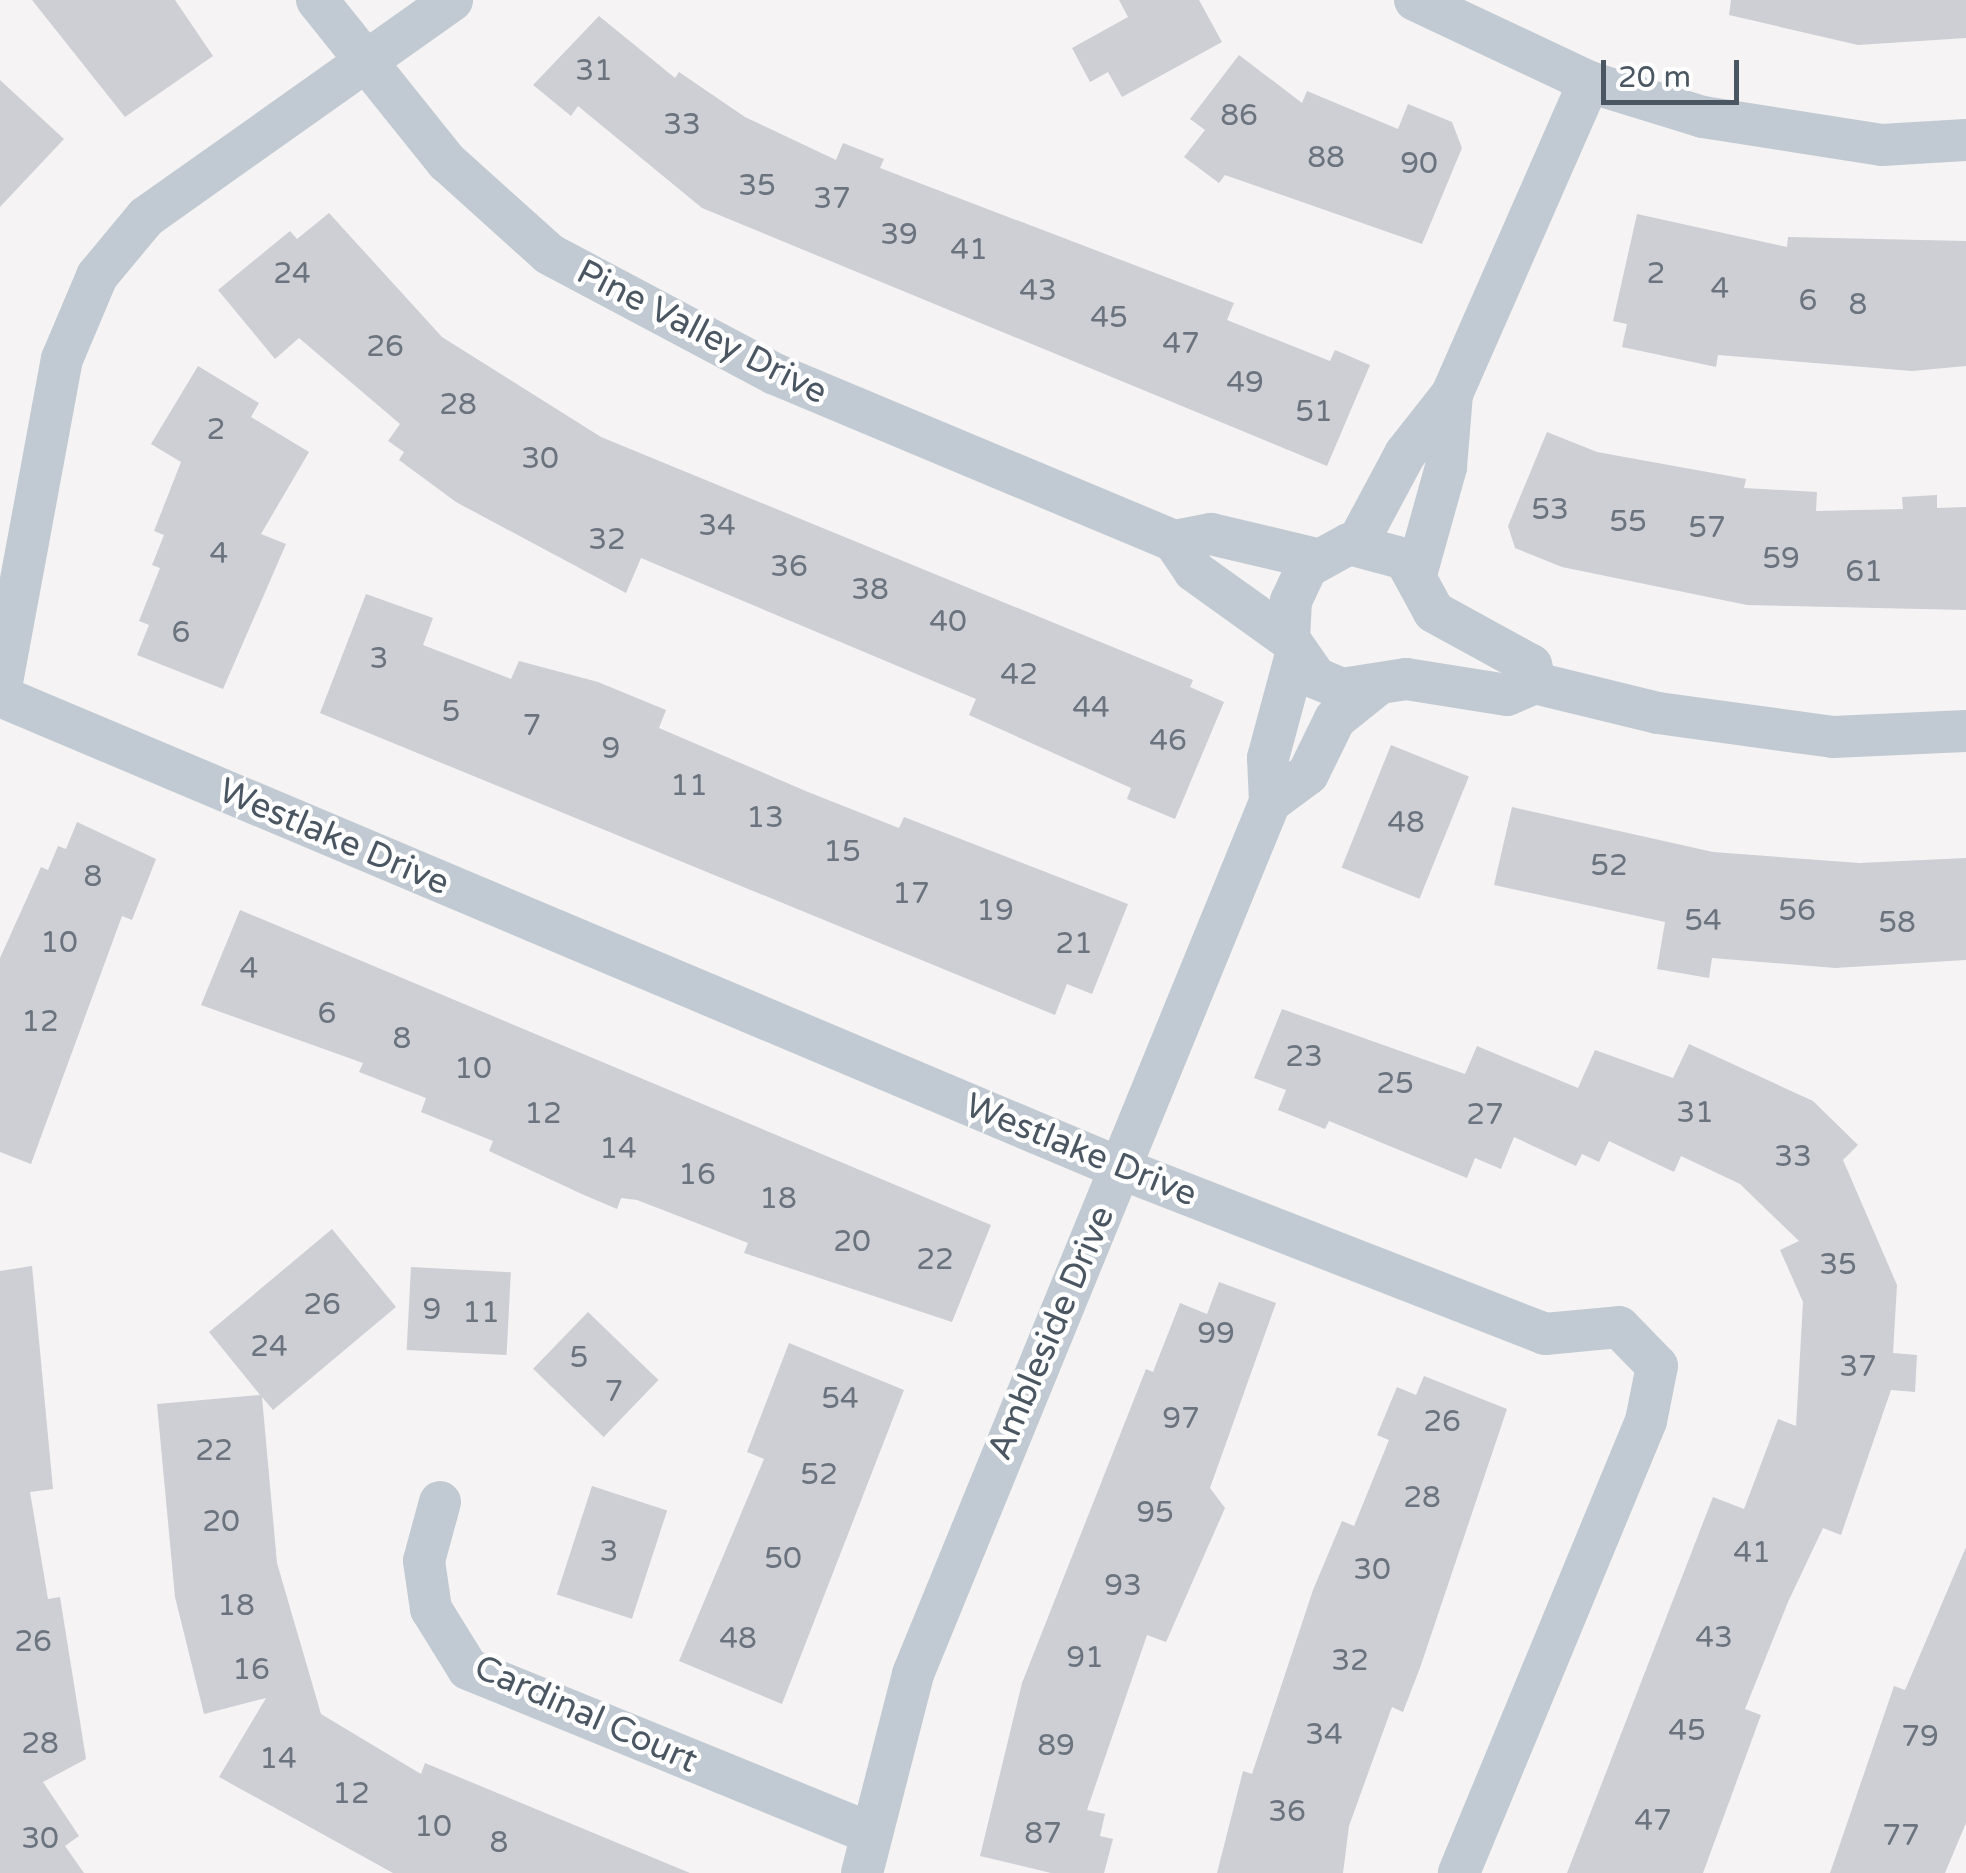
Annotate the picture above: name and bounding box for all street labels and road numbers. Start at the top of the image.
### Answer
street label: Pine Valley Drive [570,251,834,413]
street label: Westlake Drive [213,770,455,904]
street label: Westlake Drive [959,1084,1203,1216]
street label: Ambleside Drive [979,1200,1123,1466]
street label: Cardinal Court [468,1646,704,1782]

